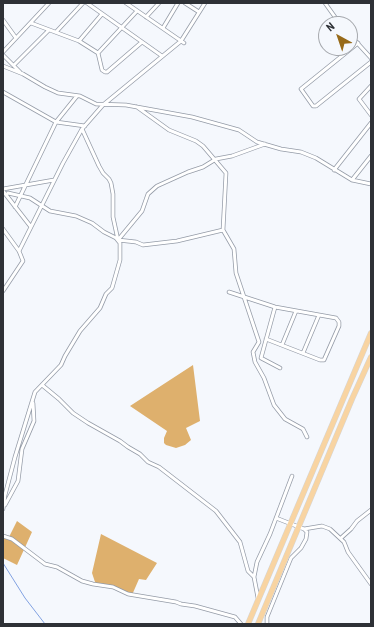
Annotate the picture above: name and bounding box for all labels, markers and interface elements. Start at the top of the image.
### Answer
north arrow [318,16,358,56]
text: N [324,20,337,34]

